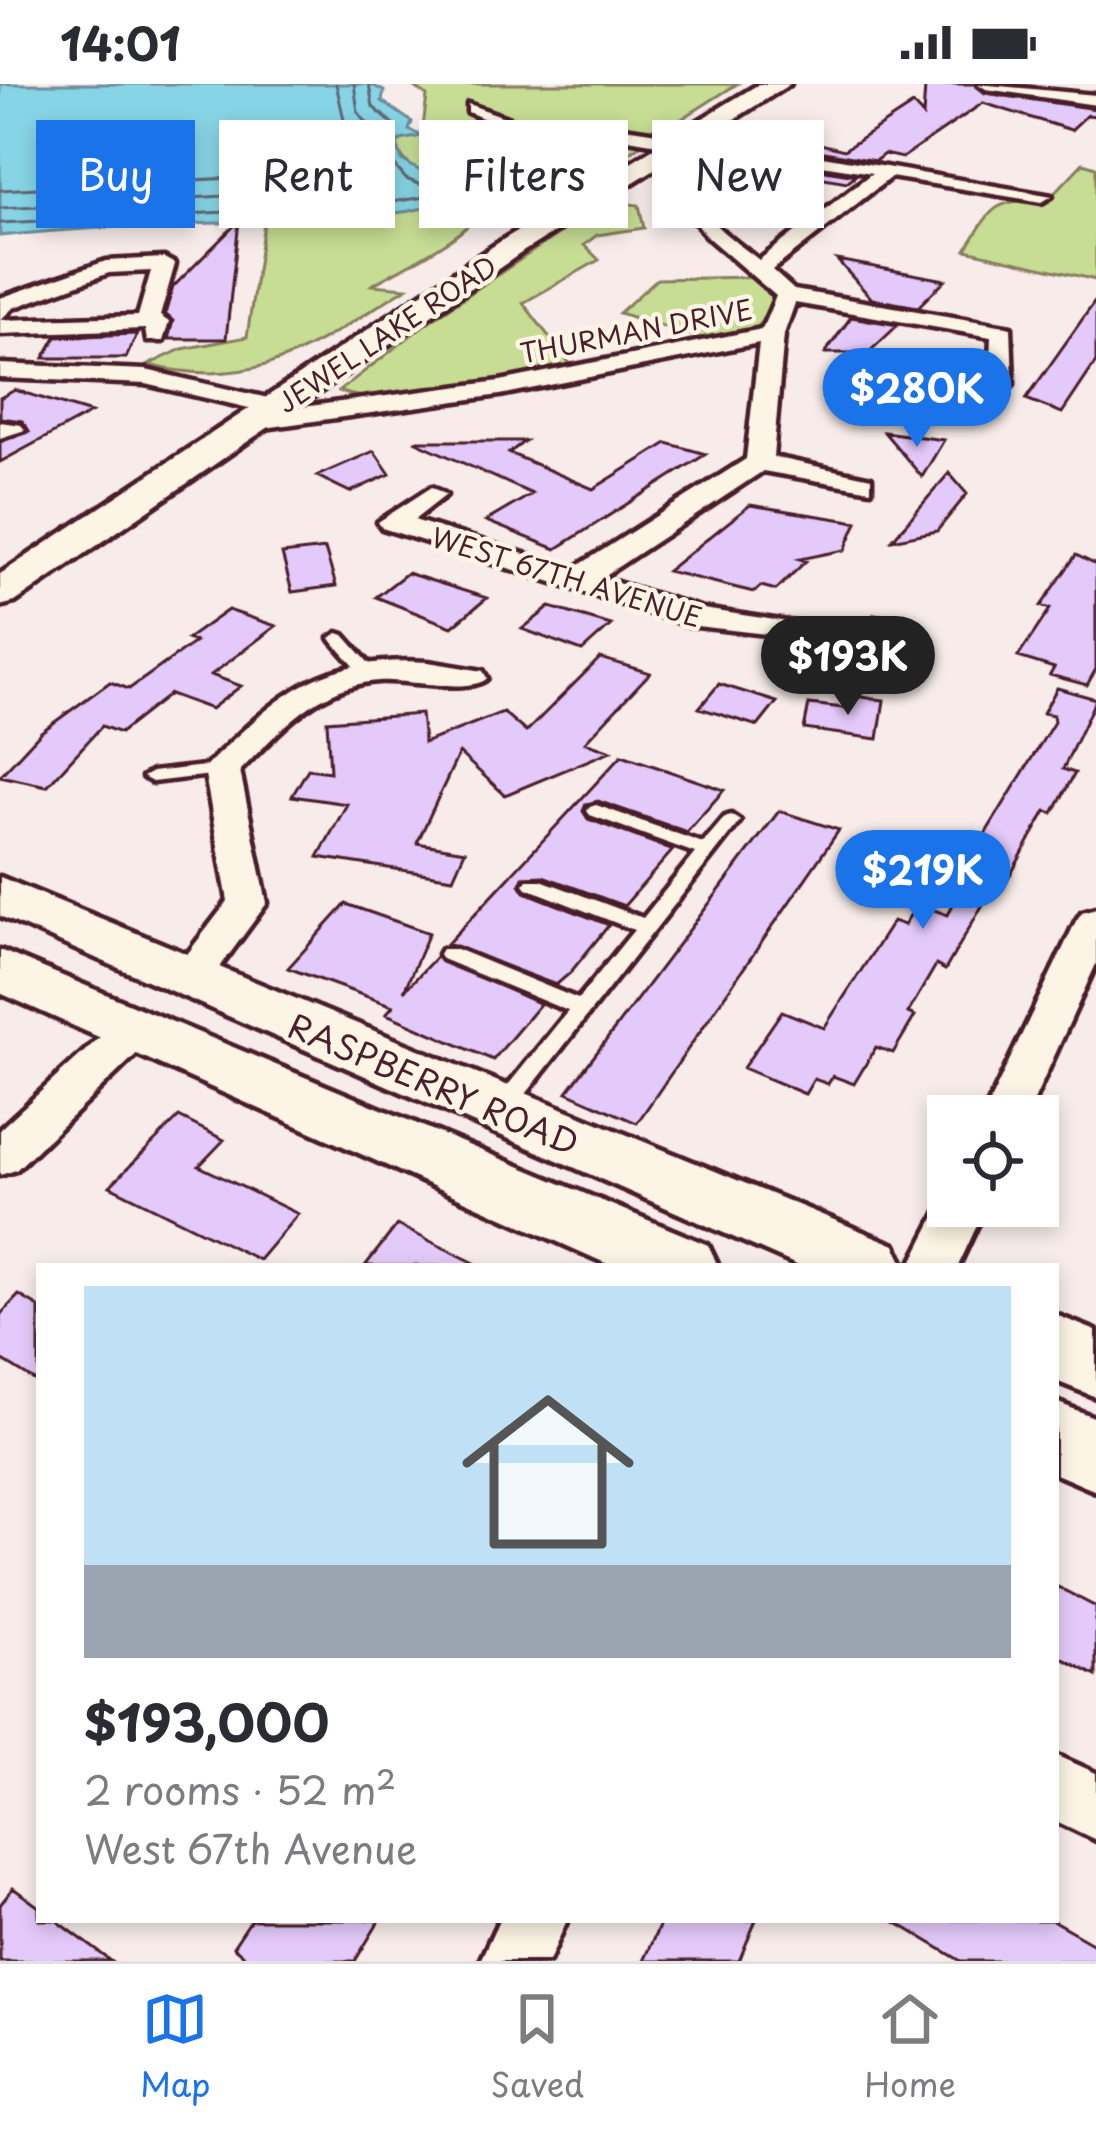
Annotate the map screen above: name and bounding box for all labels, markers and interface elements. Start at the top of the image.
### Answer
text: 14:01 [60,8,181,76]
chip: Buy [36,120,195,228]
chip: Rent [219,120,395,228]
chip: Filters [419,120,628,228]
chip: New [652,120,824,228]
street label: JEWEL LAKE ROAD [268,244,504,422]
street label: THURMAN DRIVE [516,287,756,373]
pin: $280K [833,348,1001,450]
text: $280K [850,357,984,416]
street label: WEST 67TH AVENUE [427,515,707,637]
pin: $193K [764,616,932,718]
text: $193K [788,625,908,684]
pin: $219K [839,830,1007,932]
text: $219K [862,839,984,898]
street label: RASPBERRY ROAD [281,999,587,1167]
map controls [927,1095,1059,1227]
button: locate [927,1095,1059,1227]
icon: home [440,1364,656,1580]
text: $193,000 [84,1682,329,1759]
text: 2 rooms · 52 m² [84,1759,396,1818]
text: West 67th Avenue [84,1818,417,1877]
tab: Map [140,1986,211,2108]
tab: Saved [491,1986,584,2108]
tab: Home [864,1986,956,2108]

